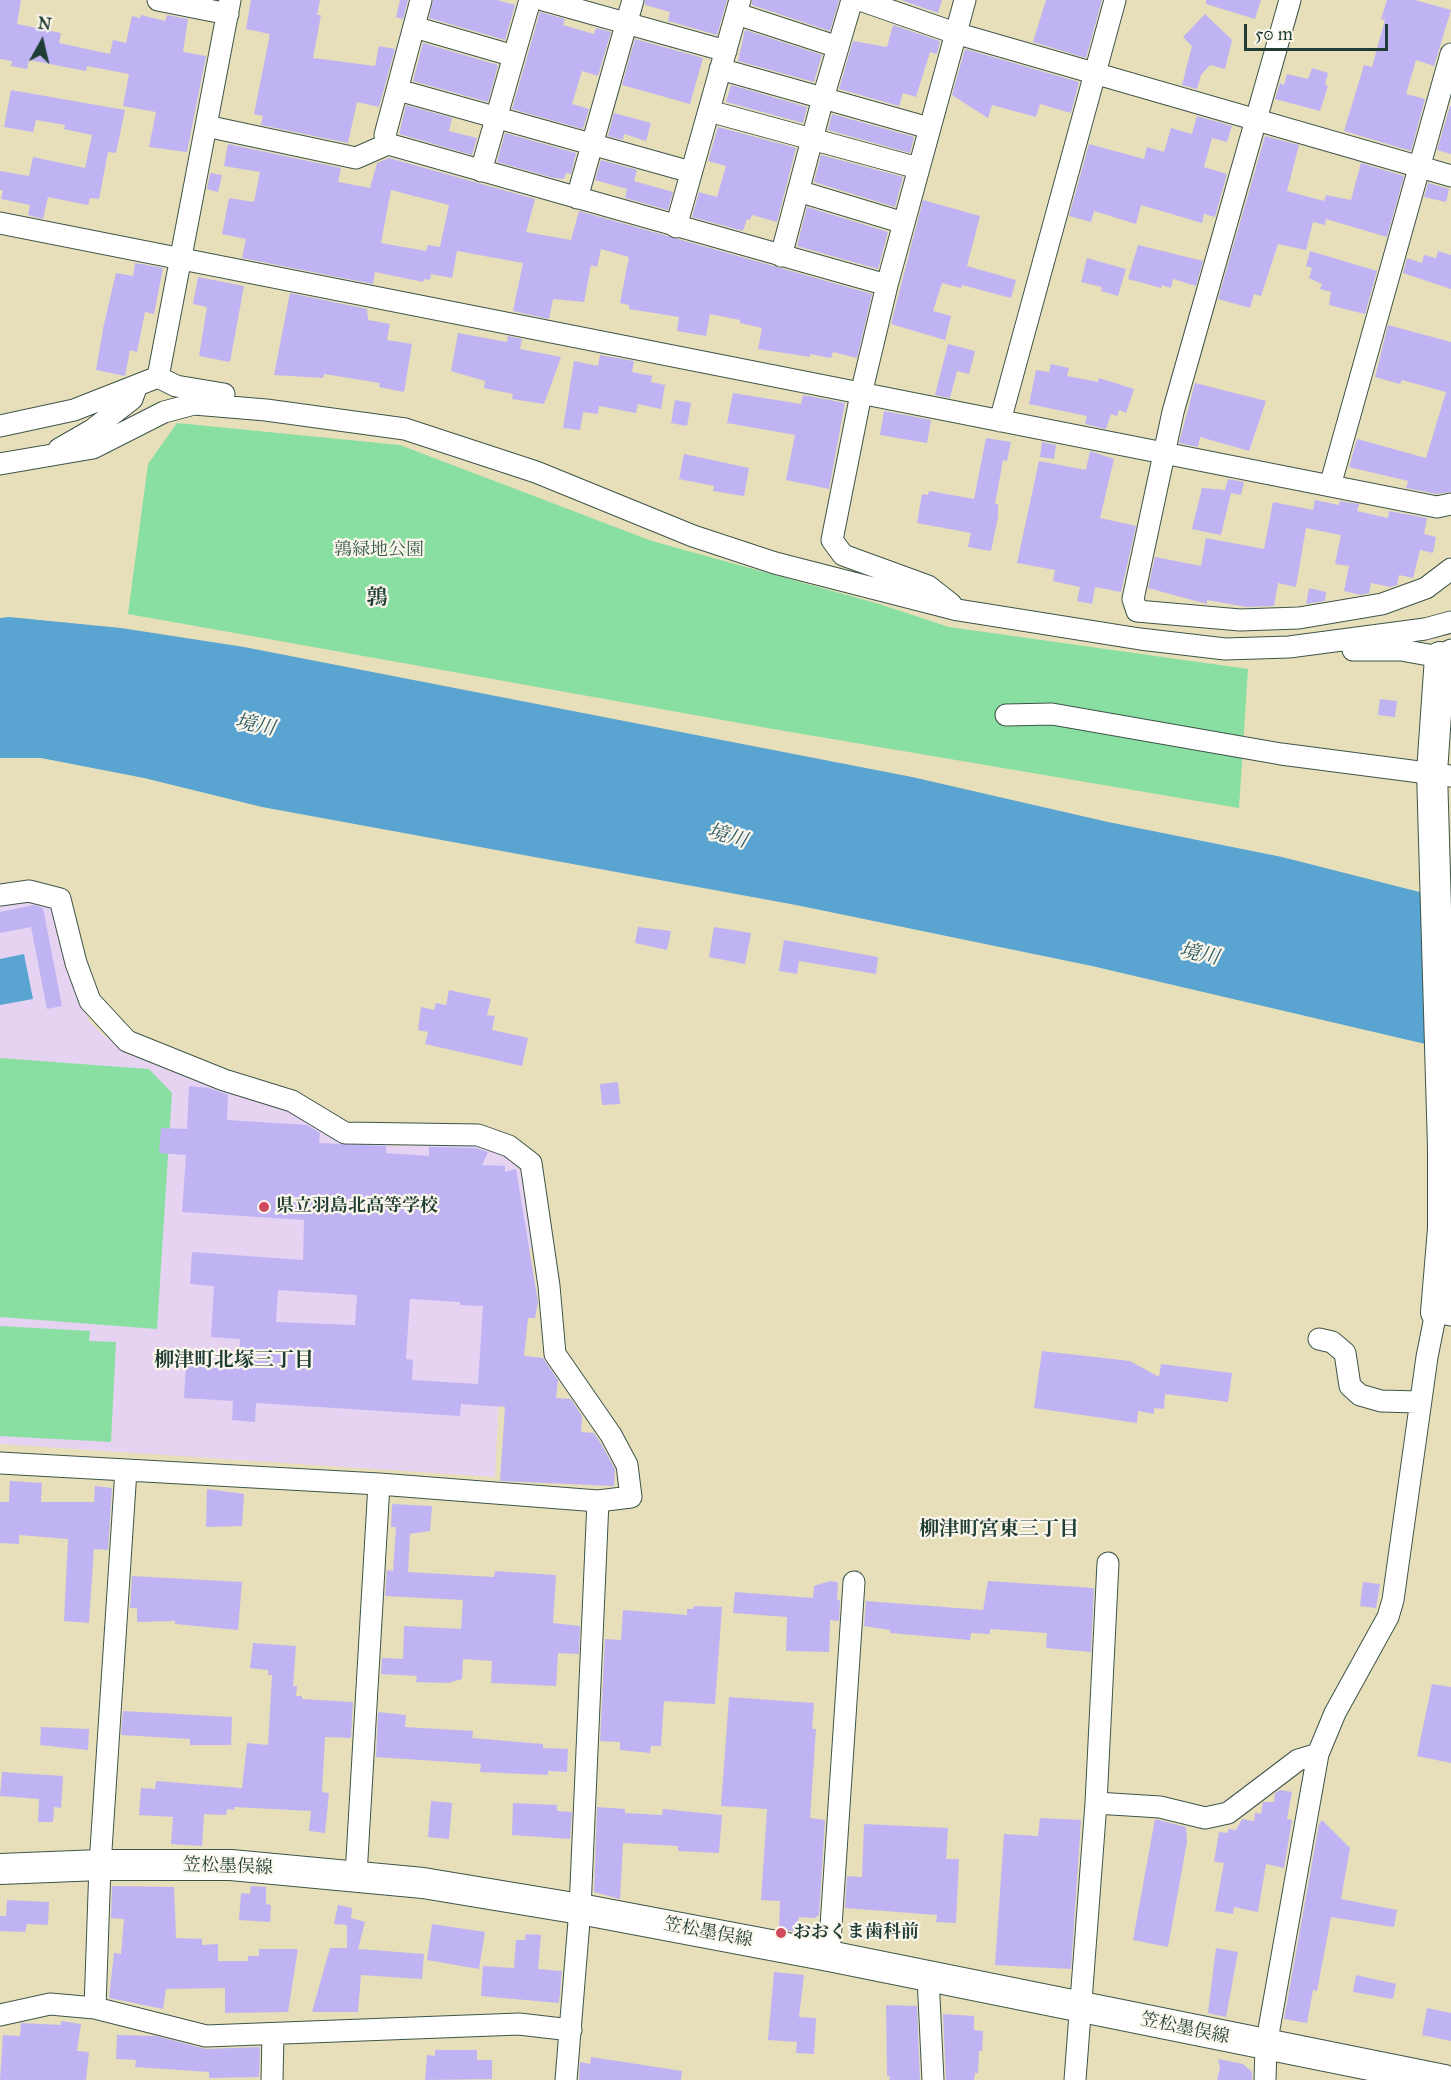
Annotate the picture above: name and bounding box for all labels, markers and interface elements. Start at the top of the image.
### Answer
north arrow [12,12,72,72]
scale bar [1247,12,1391,50]
text: N [37,13,53,34]
text: 50 m [1255,23,1293,45]
park label: 鶉緑地公園 [334,540,424,562]
district label: 鶉 [367,586,387,612]
water label: 境川 [233,710,277,742]
water label: 境川 [704,820,750,854]
water label: 境川 [1177,939,1221,971]
place label: 県立羽島北高等学校 [276,1196,438,1218]
marker: 県立羽島北高等学校 [257,1200,271,1214]
district label: 柳津町北塚三丁目 [154,1349,314,1373]
district label: 柳津町宮東三丁目 [919,1518,1079,1542]
street label: 笠松墨俣線 [183,1855,273,1879]
street label: 笠松墨俣線 [662,1914,754,1952]
place label: おおくま歯科前 [793,1922,919,1944]
marker: おおくま歯科前 [774,1926,788,1940]
street label: 笠松墨俣線 [1139,2009,1231,2049]

